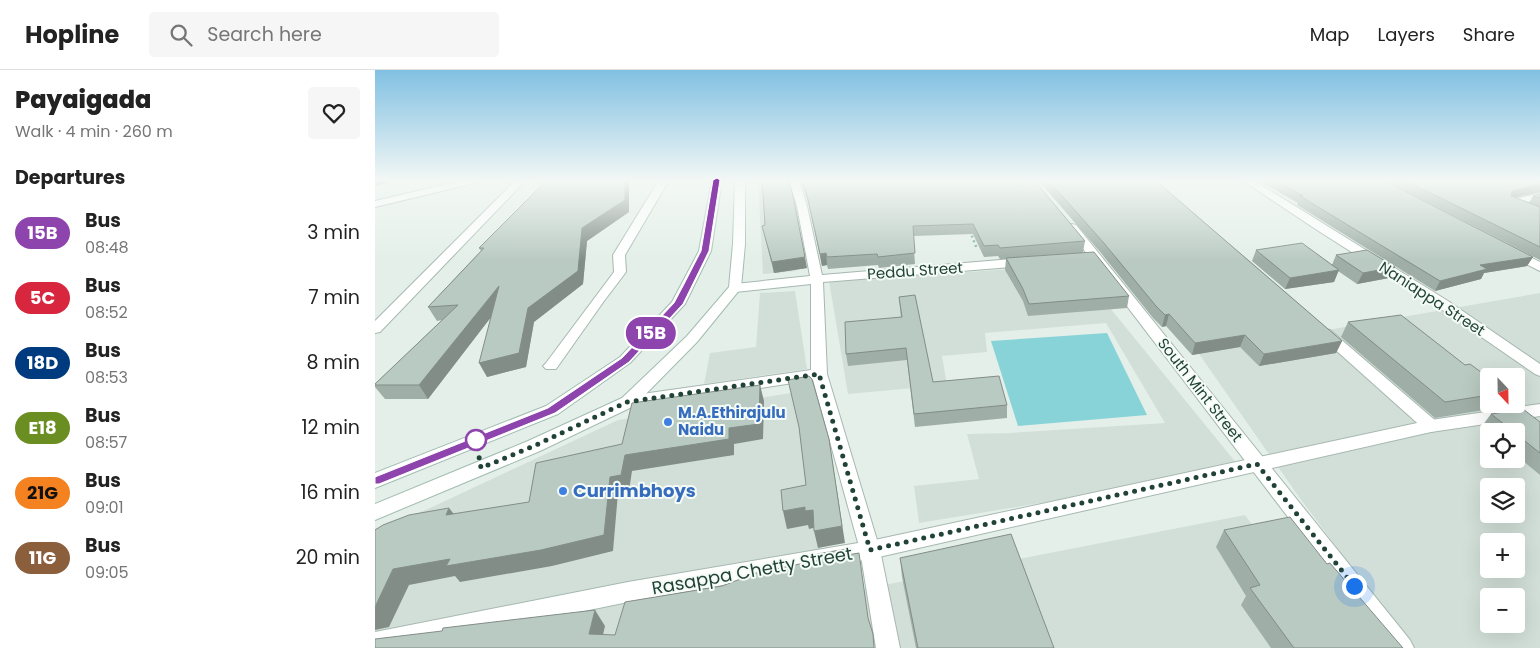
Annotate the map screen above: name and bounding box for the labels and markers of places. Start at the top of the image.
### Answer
place label: M.A.Ethirajulu Naidu [678,402,786,440]
marker: M.A.Ethirajulu Naidu [662,416,674,428]
unlabelled marker [465,429,487,451]
place label: Currimbhoys [573,478,696,503]
marker: Currimbhoys [557,485,569,497]

